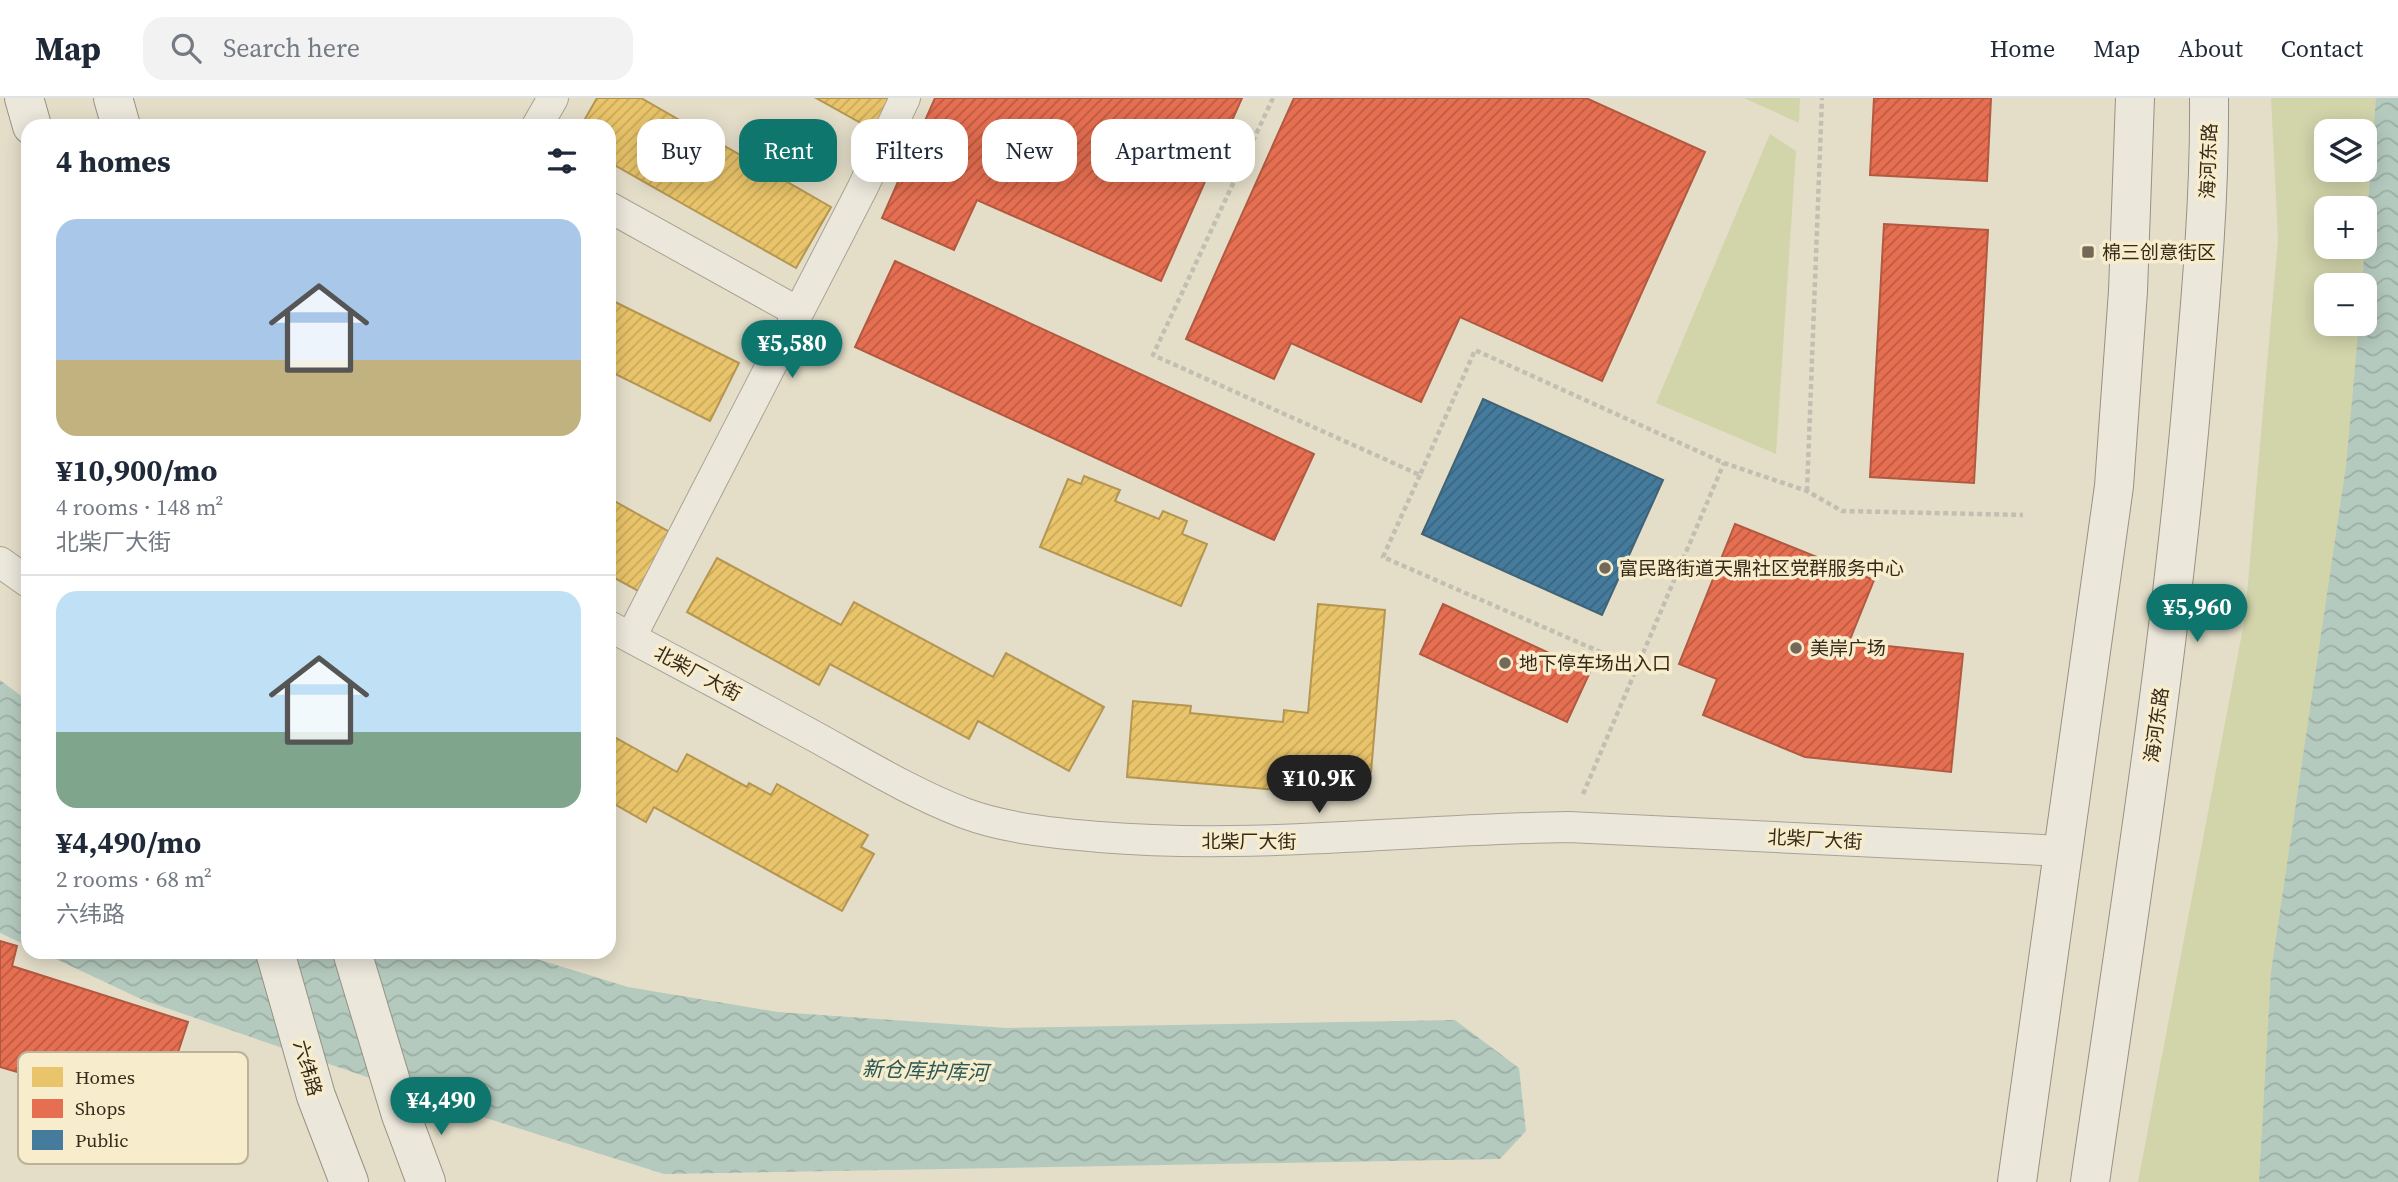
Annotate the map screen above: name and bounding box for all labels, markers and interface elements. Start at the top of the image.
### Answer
search box [143,17,633,80]
text: Map [35,26,101,71]
icon: search [167,29,205,67]
text: Search here [223,30,360,66]
text: Home [1990,32,2055,65]
text: Map [2093,32,2140,65]
text: About [2178,32,2243,65]
text: Contact [2281,32,2363,65]
chip: Buy [637,119,725,182]
chip: Rent [739,119,837,182]
chip: Filters [851,119,968,182]
chip: New [982,119,1077,182]
chip: Apartment [1091,119,1255,182]
map controls [2314,119,2377,336]
button: layers [2314,119,2377,182]
street label: 海河东路 [2194,123,2222,199]
text: 4 homes [56,141,171,182]
icon: filters [543,142,581,180]
button: + [2314,196,2377,259]
place label: 棉三创意街区 [2102,239,2216,265]
marker: 棉三创意街区 [2080,244,2096,260]
icon: home [256,265,382,391]
button: − [2314,273,2377,336]
pin: ¥5,580 [735,320,849,380]
text: ¥5,580 [757,327,827,359]
text: ¥10,900/mo [56,450,218,491]
text: 4 rooms · 148 m² [56,491,223,523]
text: 北柴厂大街 [56,526,171,558]
place label: 富民路街道天鼎社区党群服务中心 [1619,555,1904,581]
marker: 富民路街道天鼎社区党群服务中心 [1597,560,1613,576]
pin: ¥5,960 [2140,584,2254,644]
text: ¥5,960 [2162,591,2232,623]
place label: 美岸广场 [1810,635,1886,661]
icon: home [256,637,382,763]
street label: 北柴厂大街 [650,639,746,707]
marker: 美岸广场 [1788,640,1804,656]
place label: 地下停车场出入口 [1519,650,1671,676]
marker: 地下停车场出入口 [1497,655,1513,671]
street label: 海河东路 [2138,686,2174,764]
pin: ¥10.9K [1262,756,1376,815]
text: ¥10.9K [1283,762,1355,794]
text: ¥4,490/mo [56,822,201,863]
street label: 北柴厂大街 [1767,824,1863,854]
street label: 北柴厂大街 [1201,828,1297,854]
text: 2 rooms · 68 m² [56,863,212,895]
text: 六纬路 [56,898,125,930]
street label: 六纬路 [288,1037,328,1099]
legend [18,1052,248,1164]
water label: 新仓库护库河 [862,1054,992,1087]
text: Homes [75,1064,135,1090]
pin: ¥4,490 [384,1077,498,1137]
text: ¥4,490 [406,1084,476,1116]
text: Shops [75,1095,126,1121]
text: Public [75,1127,129,1153]

